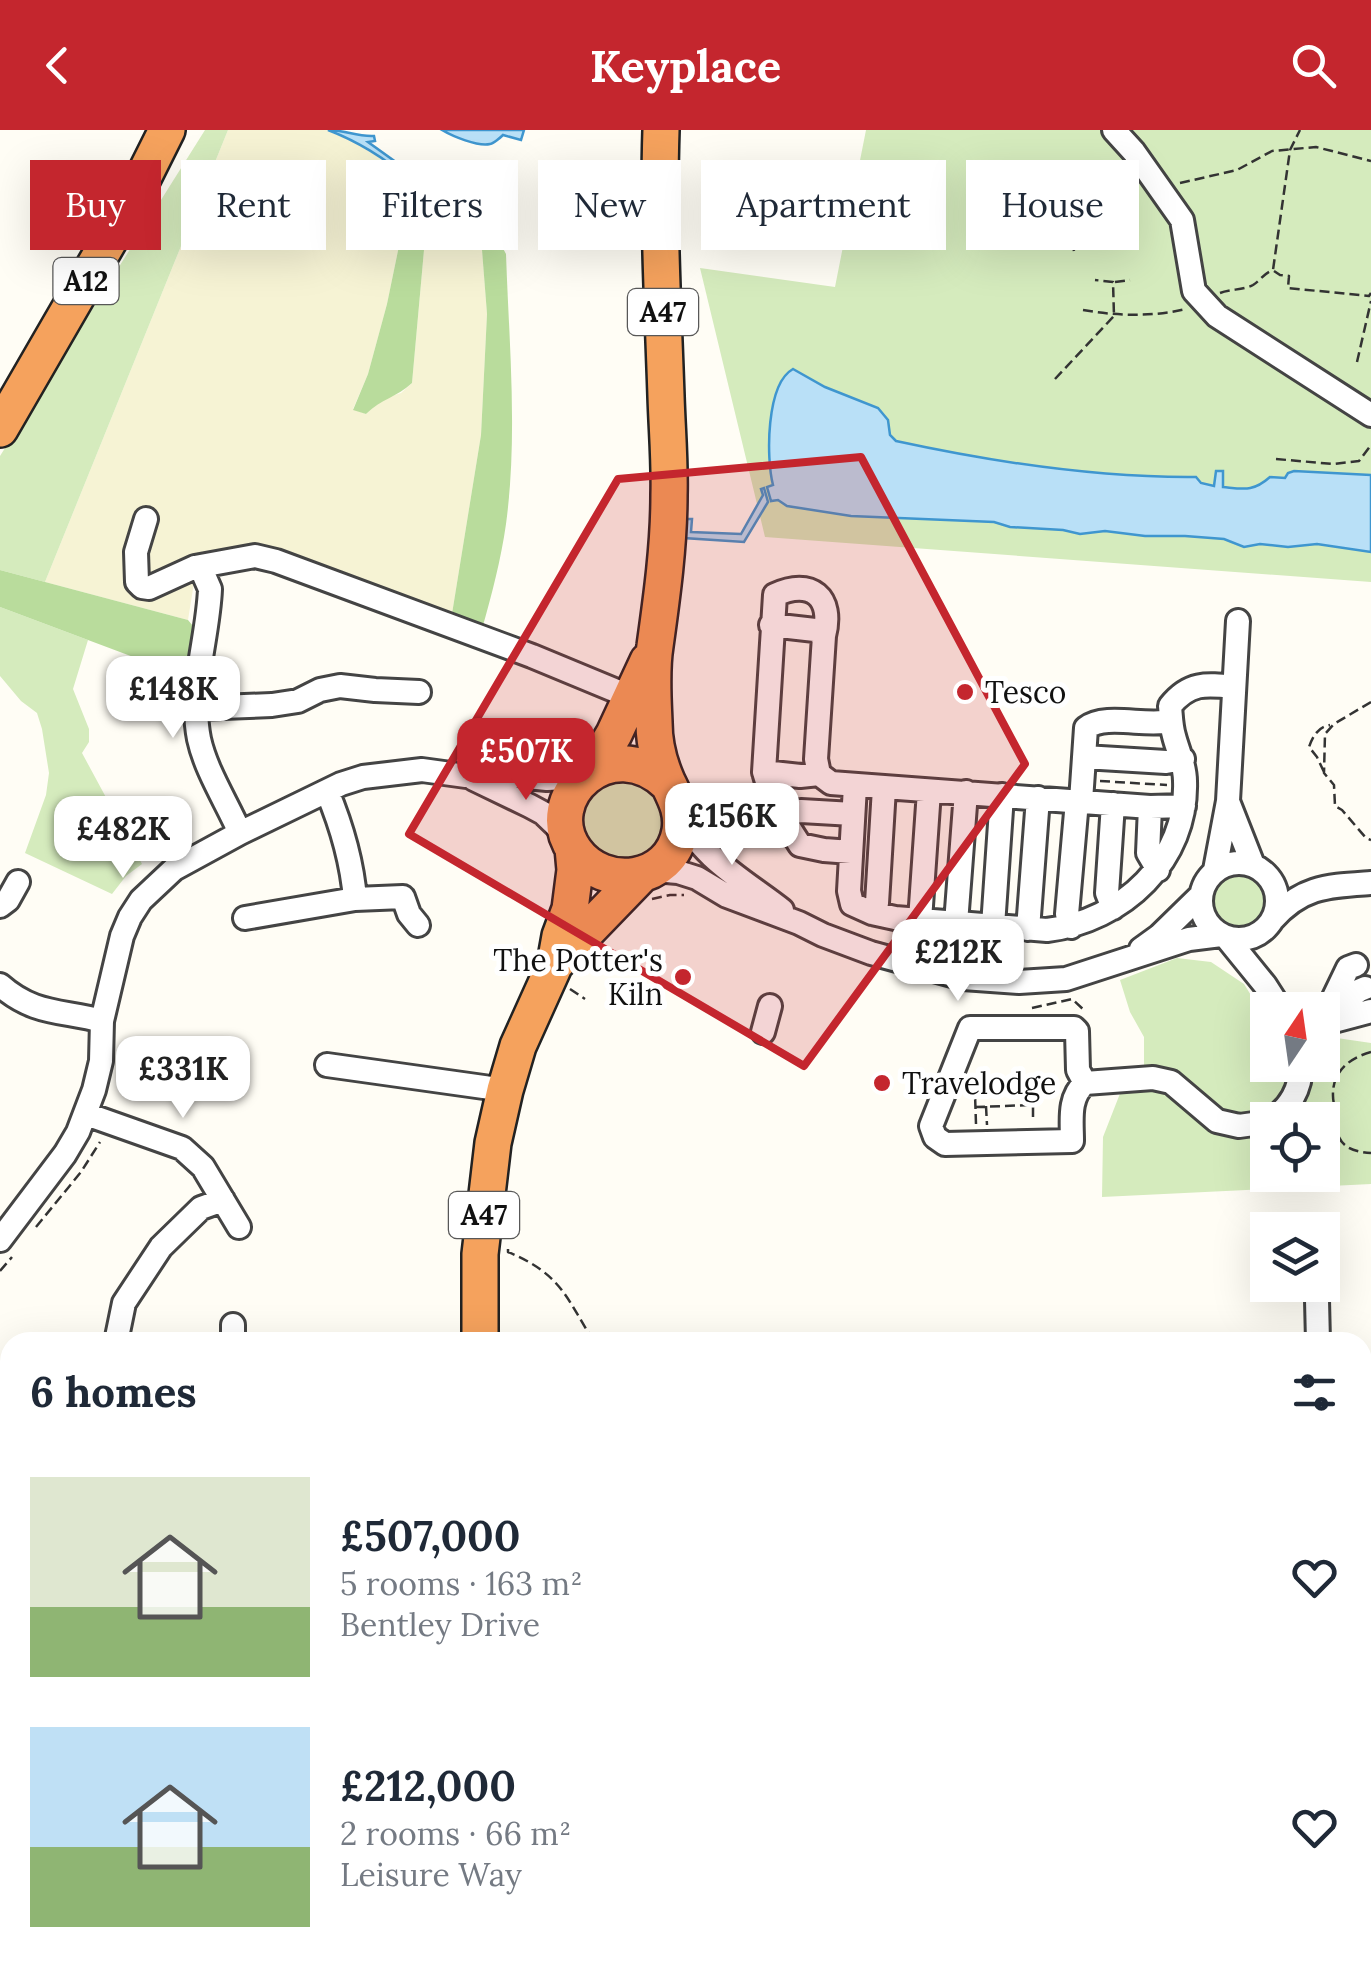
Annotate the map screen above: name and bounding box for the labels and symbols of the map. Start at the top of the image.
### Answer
road number: A12 [54,258,118,304]
road number: A47 [628,289,698,335]
pin: £148K [103,656,243,741]
place label: Tesco [985,673,1066,711]
marker: Tesco [954,681,976,703]
pin: £507K [456,718,596,803]
pin: £156K [662,783,802,868]
pin: £482K [53,796,193,881]
pin: £212K [888,919,1028,1004]
place label: The Potter's Kiln [493,941,663,1013]
marker: The Potter's Kiln [672,966,694,988]
north arrow [1250,992,1340,1082]
pin: £331K [113,1036,253,1121]
place label: Travelodge [902,1064,1056,1103]
marker: Travelodge [871,1072,893,1094]
road number: A47 [449,1192,519,1238]

